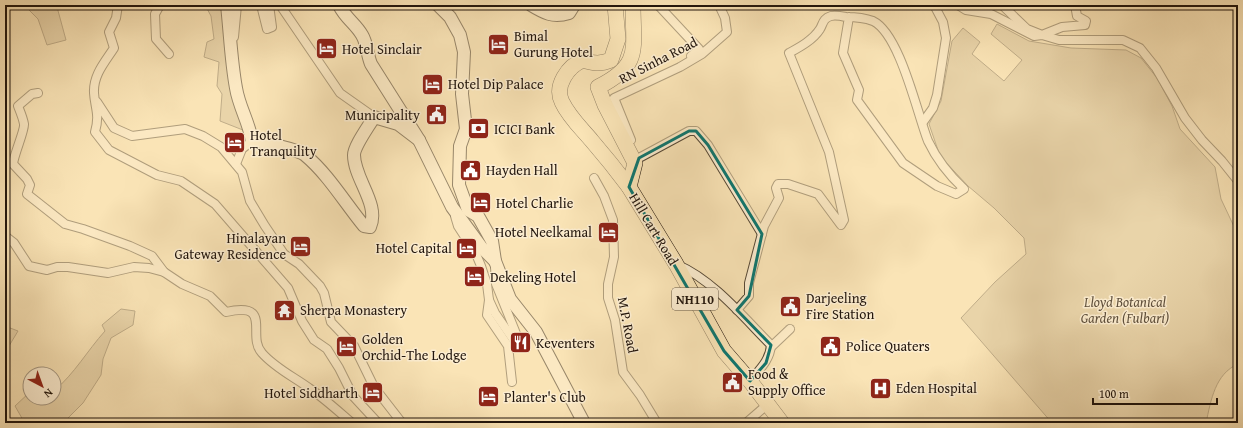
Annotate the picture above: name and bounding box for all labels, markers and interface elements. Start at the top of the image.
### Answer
place label: Bimal Gurung Hotel [514,26,593,62]
hotel icon: Bimal Gurung Hotel [486,31,512,57]
street label: RN Sinha Road [615,31,701,88]
hotel icon: Hotel Sinclair [314,36,340,62]
place label: Hotel Sinclair [342,39,422,59]
hotel icon: Hotel Dip Palace [419,71,445,97]
place label: Hotel Dip Palace [448,74,544,94]
public building icon: Municipality [423,102,449,128]
place label: Municipality [345,105,420,125]
bank icon: ICICI Bank [466,116,492,142]
place label: ICICI Bank [494,119,556,139]
place label: Hotel Tranquility [250,125,317,161]
hotel icon: Hotel Tranquility [222,130,248,156]
public building icon: Hayden Hall [458,157,484,183]
place label: Hayden Hall [486,160,558,180]
street label: Hill Cart Road [624,189,684,270]
hotel icon: Hotel Charlie [468,190,494,216]
place label: Hotel Charlie [496,193,574,213]
hotel icon: Hotel Neelkamal [595,219,621,245]
place label: Hotel Neelkamal [495,222,592,242]
place label: Hinalayan Gateway Residence [174,228,286,264]
hotel icon: Hinalayan Gateway Residence [288,233,314,259]
hotel icon: Hotel Capital [454,235,480,261]
place label: Hotel Capital [376,238,452,258]
hotel icon: Dekeling Hotel [462,264,488,290]
place label: Dekeling Hotel [490,267,576,287]
road number: NH110 [672,288,718,310]
place label: Darjeeling Fire Station [806,288,874,324]
park label: Lloyd Botanical Garden (Fulbari) [1081,292,1169,328]
public building icon: Darjeeling Fire Station [778,293,804,319]
street label: M.P. Road [613,295,643,355]
temple icon: Sherpa Monastery [271,297,297,323]
place label: Sherpa Monastery [300,300,407,320]
place label: Golden Orchid-The Lodge [362,329,467,365]
restaurant icon: Keventers [507,330,533,356]
place label: Keventers [536,333,595,353]
public building icon: Police Quaters [818,333,844,359]
hotel icon: Golden Orchid-The Lodge [333,334,359,360]
place label: Police Quaters [846,336,930,356]
place label: Food & Supply Office [748,364,826,400]
north arrow [22,366,62,406]
public building icon: Food & Supply Office [719,369,745,395]
hospital icon: Eden Hospital [867,375,893,401]
place label: Eden Hospital [896,378,977,398]
hotel icon: Hotel Siddharth [360,380,386,406]
scale bar [1093,380,1217,406]
place label: Hotel Siddharth [264,383,358,403]
hotel icon: Planter's Club [475,384,501,410]
text: N [40,385,57,402]
text: 100 m [1099,385,1129,402]
place label: Planter's Club [504,387,586,407]

